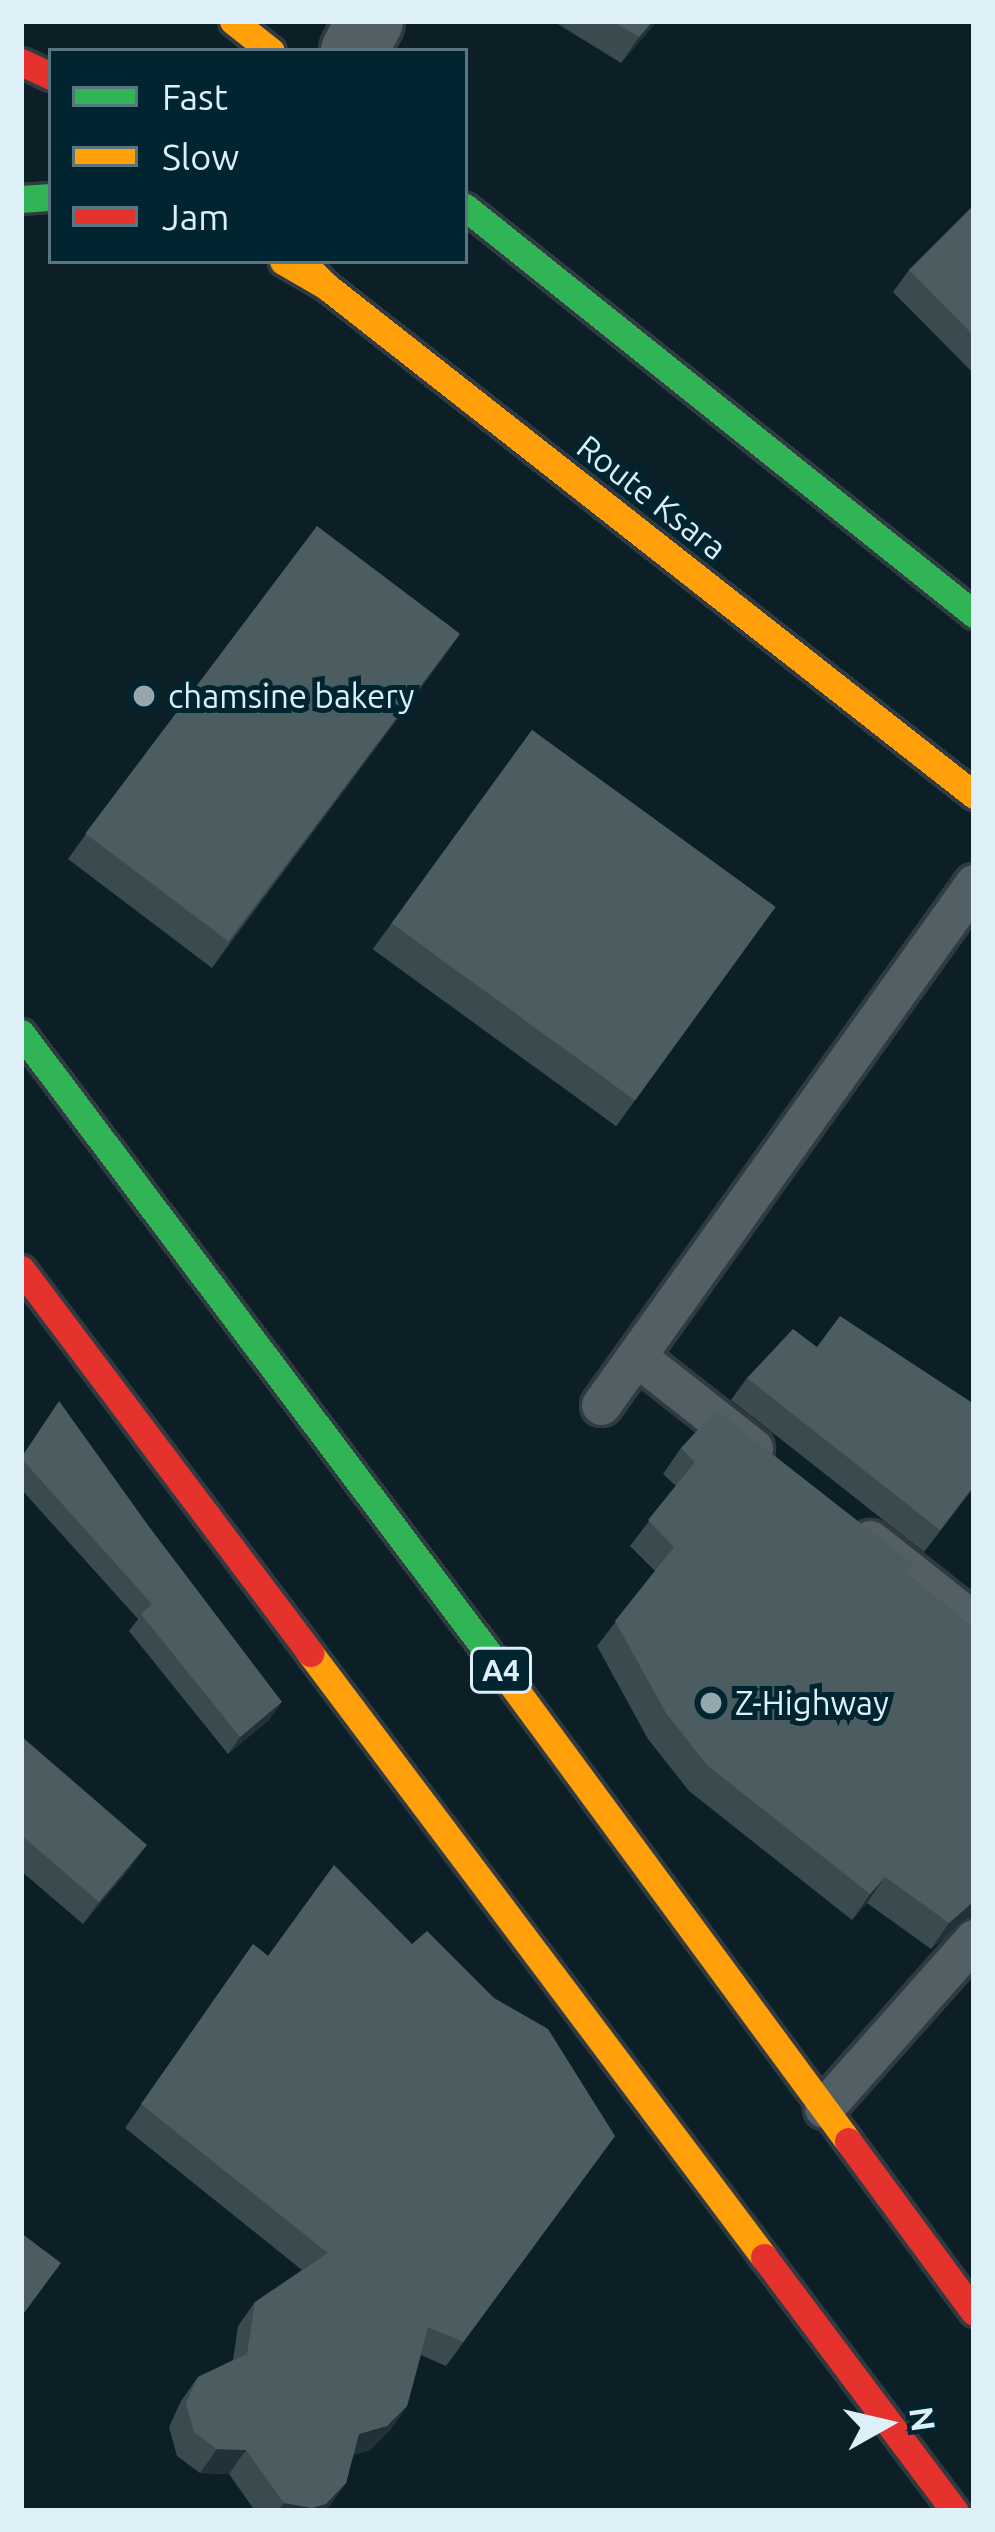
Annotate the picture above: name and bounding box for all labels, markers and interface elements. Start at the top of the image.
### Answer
legend [48,48,468,264]
text: Fast [162,76,228,117]
text: Slow [162,136,239,177]
text: Jam [162,196,229,237]
street label: Route Ksara [569,426,735,568]
place label: chamsine bakery [168,676,414,716]
marker: chamsine bakery [131,683,157,709]
road number: A4 [468,1646,534,1694]
place label: Z-Highway [735,1683,889,1723]
marker: Z-Highway [698,1690,724,1716]
north arrow [827,2364,947,2484]
text: N [903,2404,943,2434]

